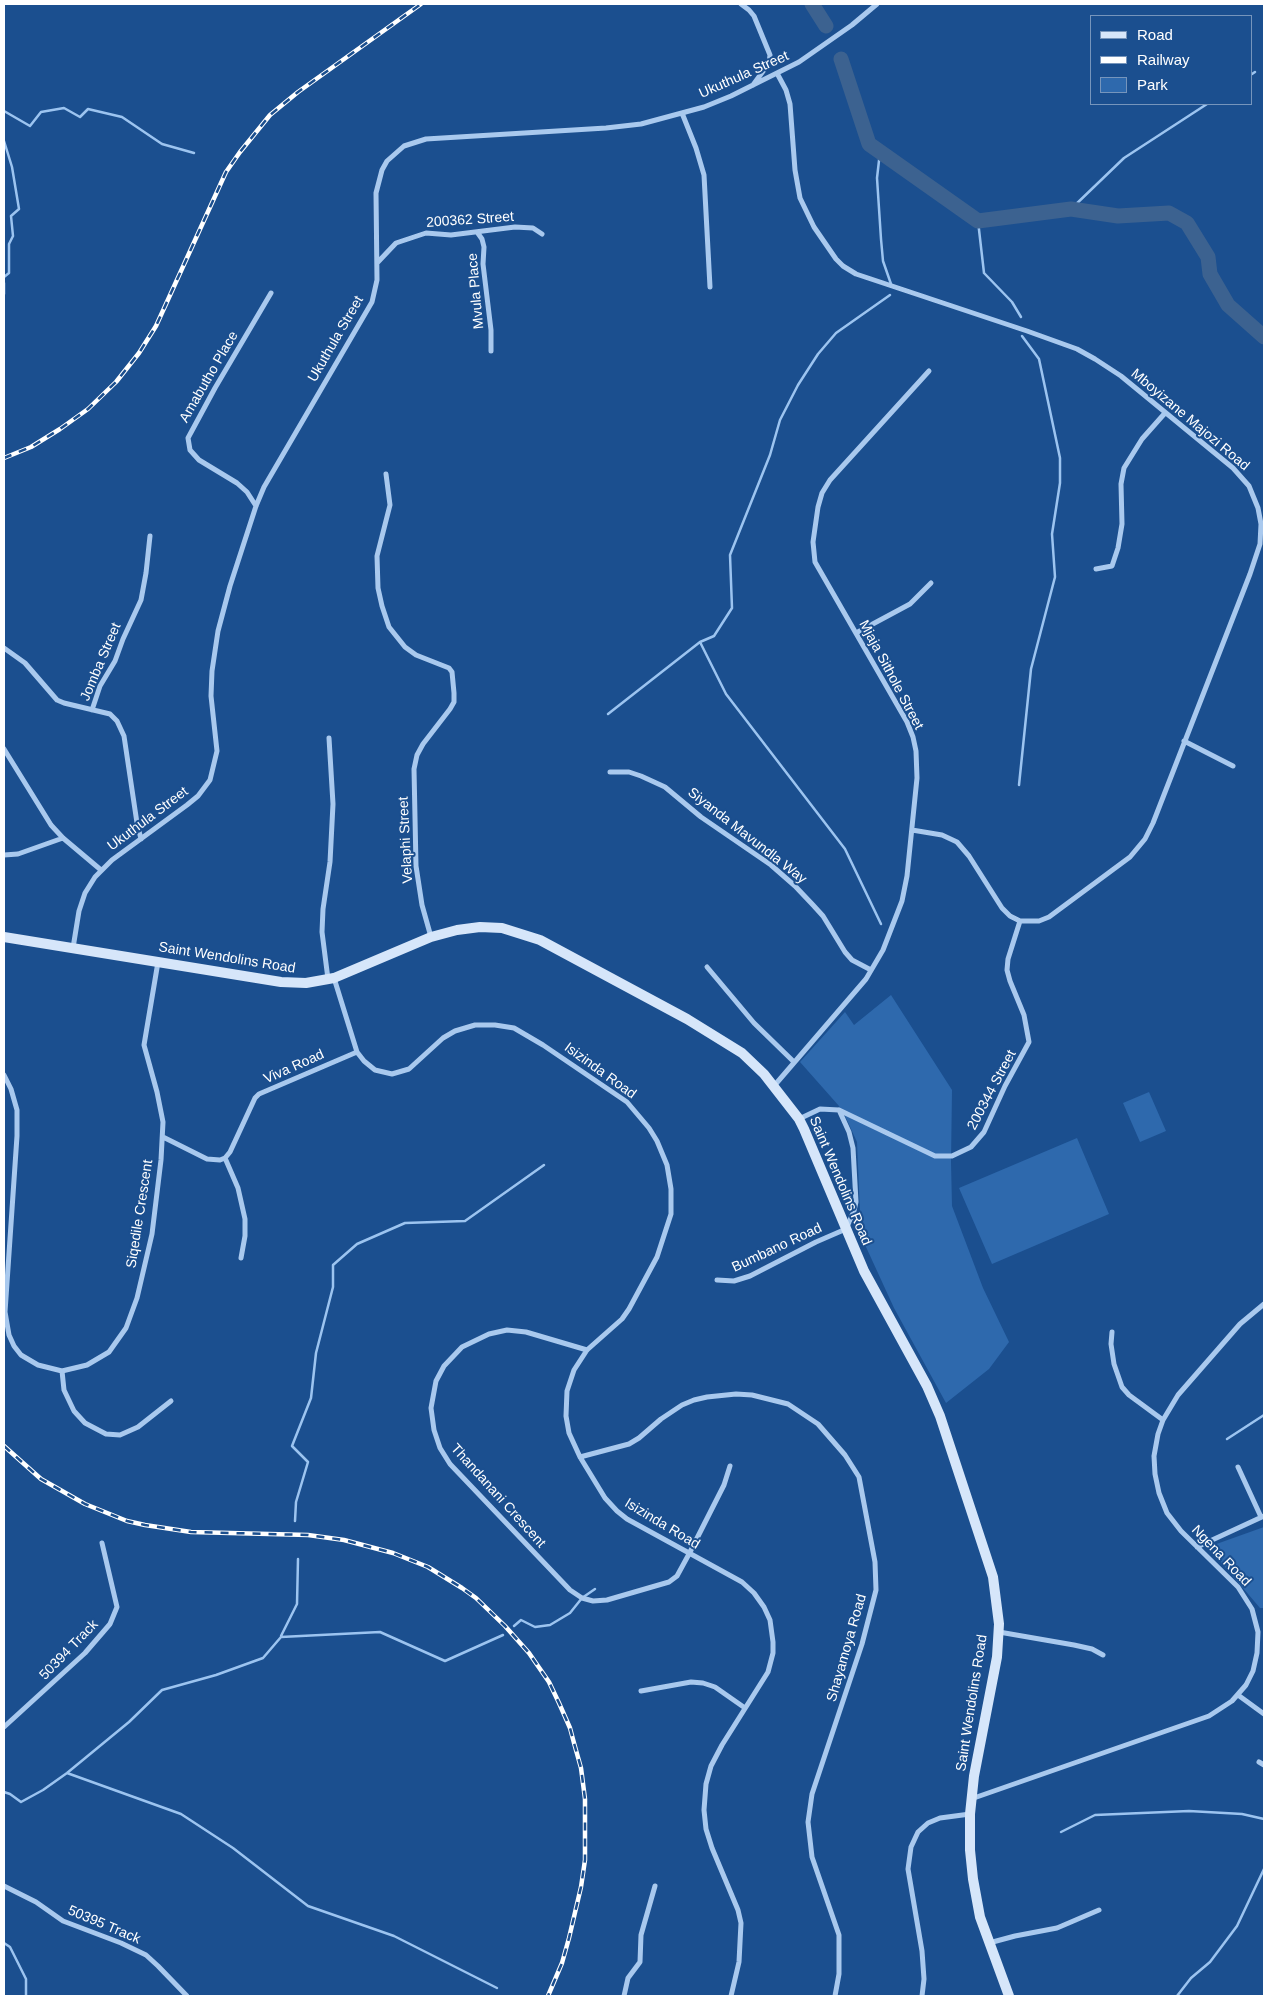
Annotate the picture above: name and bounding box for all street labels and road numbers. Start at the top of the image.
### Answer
street label: Ukuthula Street [697,48,791,102]
street label: 200362 Street [426,209,514,231]
street label: Mvula Place [464,252,488,330]
street label: Ukuthula Street [305,293,367,385]
street label: Amabutho Place [176,328,242,426]
street label: Mboyizane Majozi Road [1127,366,1253,474]
street label: Mjaja Sithole Street [855,617,927,733]
street label: Jomba Street [77,620,125,704]
street label: Ukuthula Street [104,783,192,855]
street label: Siyanda Mavundla Way [684,784,810,888]
street label: Velaphi Street [395,796,417,884]
street label: Saint Wendolins Road [157,939,297,977]
street label: Isizinda Road [561,1039,639,1103]
street label: Viva Road [261,1046,327,1088]
street label: 200344 Street [964,1047,1020,1133]
street label: Saint Wendolins Road [805,1114,875,1248]
street label: Siqedile Crescent [123,1158,157,1270]
street label: Bumbano Road [729,1220,825,1276]
street label: Thandanani Crescent [447,1441,549,1551]
street label: Isizinda Road [621,1495,703,1553]
street label: Ngena Road [1188,1522,1254,1590]
street label: Shayamoya Road [824,1592,870,1704]
street label: 50394 Track [36,1616,102,1684]
street label: Saint Wendolins Road [953,1633,991,1773]
street label: 50395 Track [65,1902,143,1948]

